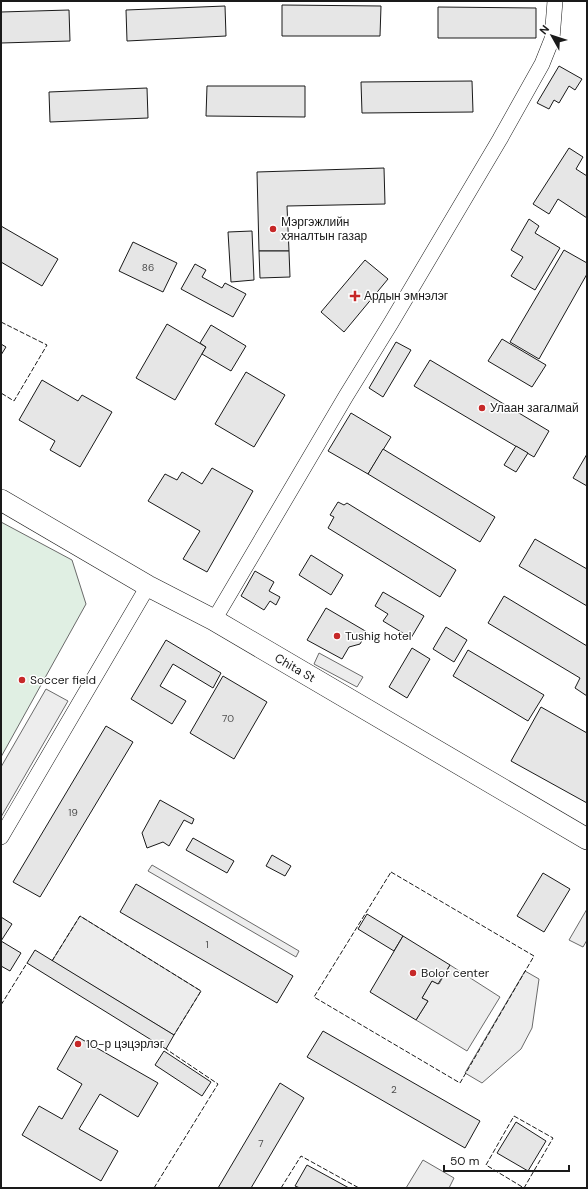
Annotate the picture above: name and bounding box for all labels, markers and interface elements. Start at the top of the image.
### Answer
north arrow [532,16,572,56]
text: N [536,22,552,37]
place label: Мэргэжлийн хяналтын газар [281,214,368,244]
marker: Мэргэжлийн хяналтын газар [268,224,278,234]
house number: 86 [142,261,154,274]
place label: Ардын эмнэлэг [364,288,449,304]
marker: Ардын эмнэлэг [349,290,361,302]
place label: Улаан загалмай [490,400,579,416]
marker: Улаан загалмай [477,403,487,413]
place label: Tushig hotel [345,628,412,644]
marker: Tushig hotel [332,631,342,641]
street label: Chita St [272,650,319,686]
place label: Soccer field [30,672,96,688]
marker: Soccer field [17,675,27,685]
house number: 70 [222,712,234,725]
house number: 19 [68,806,78,819]
house number: 1 [205,938,209,951]
place label: Bolor center [421,965,490,981]
marker: Bolor center [408,968,418,978]
place label: 10-р цэцэрлэг [86,1036,165,1052]
marker: 10-р цэцэрлэг [73,1039,83,1049]
house number: 2 [391,1083,397,1096]
house number: 7 [258,1137,264,1150]
scale bar [444,1147,569,1173]
text: 50 m [450,1153,479,1169]

